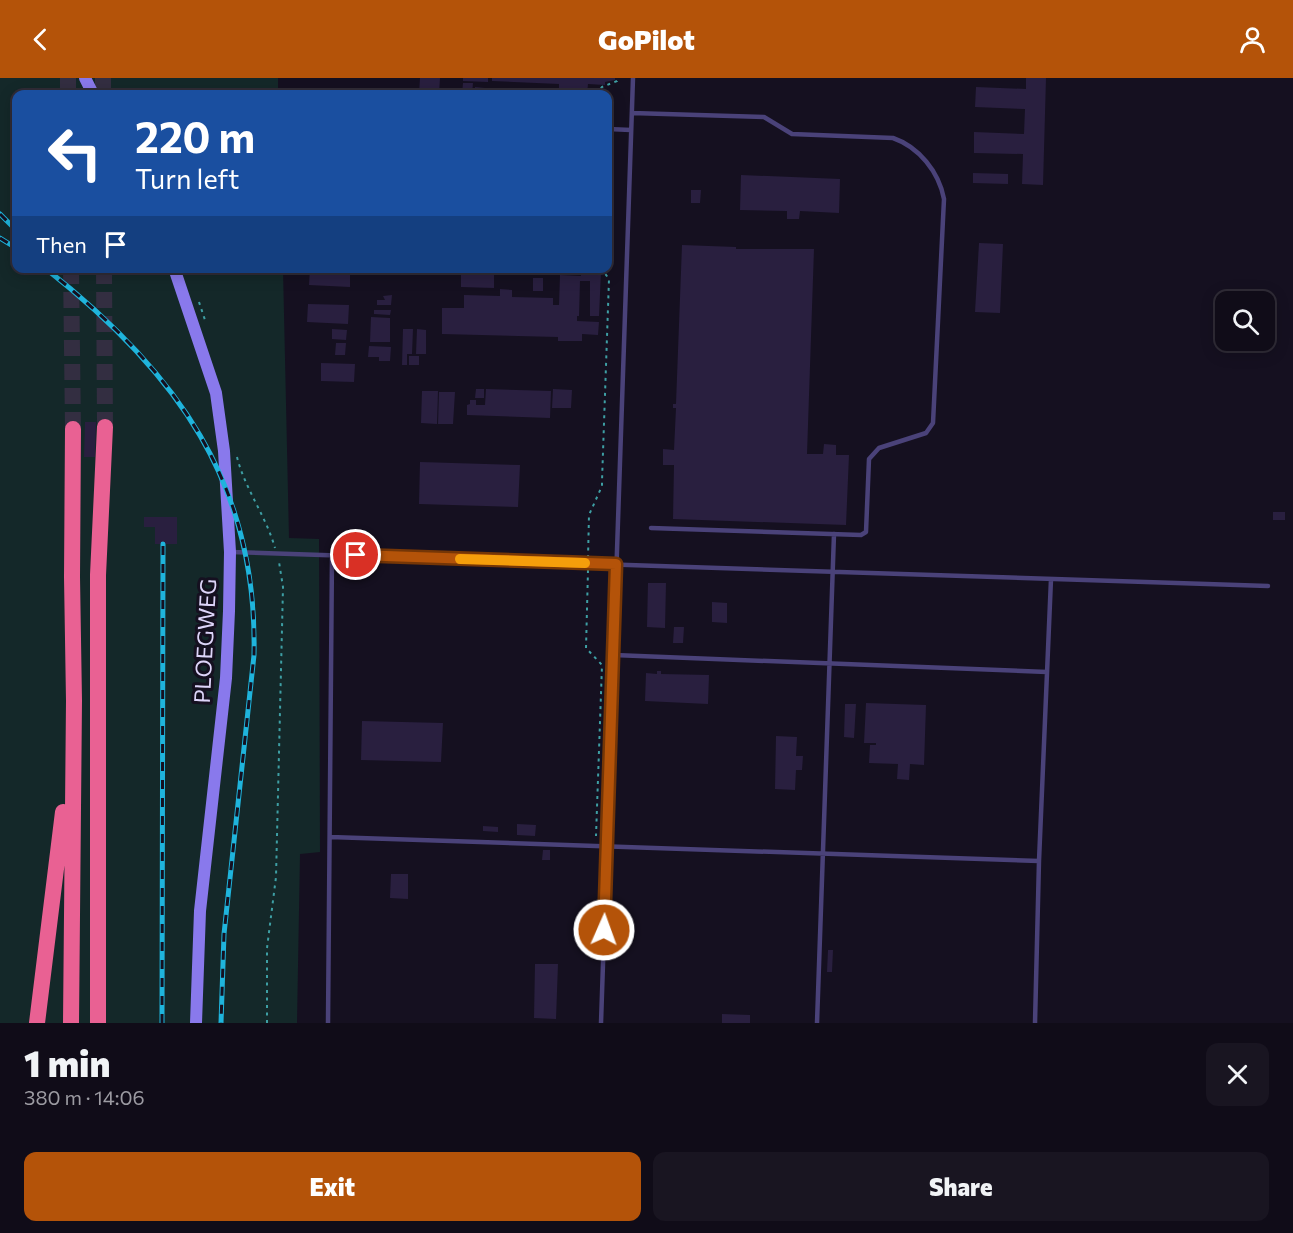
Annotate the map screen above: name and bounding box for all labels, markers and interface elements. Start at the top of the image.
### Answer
icon: back [24,23,57,56]
text: GoPilot [598,23,695,56]
icon: person [1236,23,1269,56]
text: 220 m [135,110,255,162]
icon: left [36,114,114,192]
text: Turn left [135,162,239,195]
icon: arrive [99,228,132,261]
text: Then [36,231,87,258]
map controls [1215,291,1275,351]
button: search [1215,291,1275,351]
pin [330,529,381,580]
icon: arrive [339,538,372,571]
street label: PLOEGWEG [188,578,221,704]
position arrow [572,898,636,962]
text: 1 min [24,1040,110,1084]
button: close [1206,1043,1269,1106]
text: 380 m · 14:06 [24,1085,145,1109]
button: Exit [24,1152,641,1221]
button: Share [653,1152,1269,1221]

